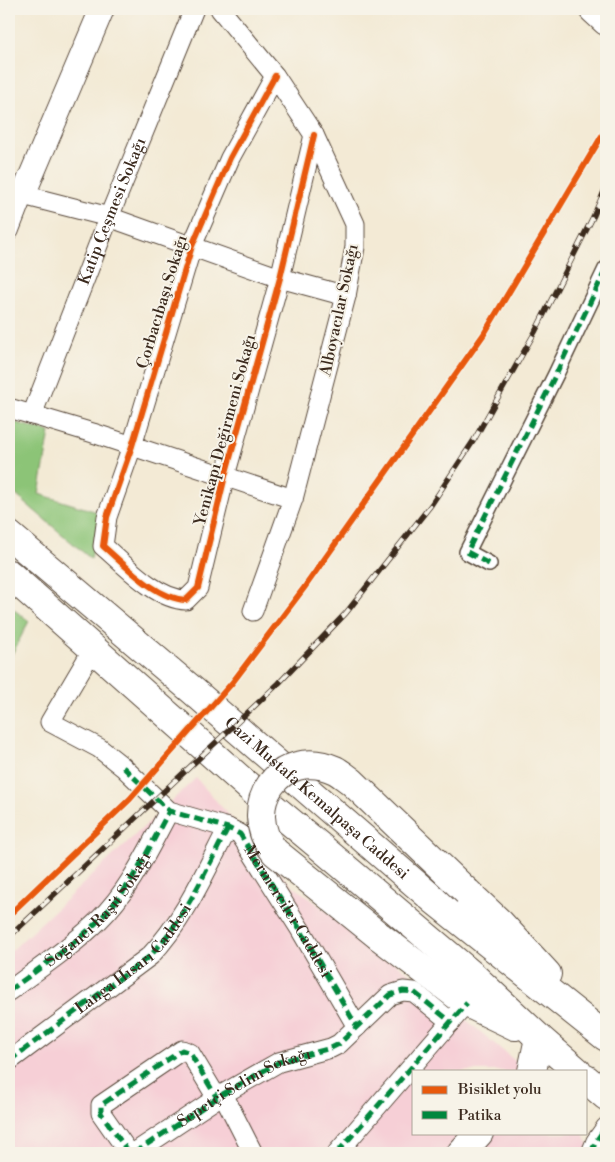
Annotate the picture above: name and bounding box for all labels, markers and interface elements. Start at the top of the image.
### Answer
street label: Katip Çeşmesi Sokağı [74,135,150,287]
street label: Çorbacıbaşı Sokağı [132,233,192,371]
street label: Alboyacılar Sokağı [315,242,363,379]
street label: Yenikapı Değirmeni Sokağı [190,332,260,529]
street label: Gazi Mustafa Kemalpaşa Caddesi [220,713,413,884]
street label: Mermerciler Caddesi [239,841,336,981]
street label: Soğancı Raşit Sokağı [41,848,155,971]
street label: Langa Hısarı Caddesi [71,900,196,1018]
street label: Sepetçi Selim Sokağı [173,1044,313,1132]
legend [412,1070,588,1134]
text: Bisiklet yolu [457,1080,542,1099]
text: Patika [458,1106,502,1125]

